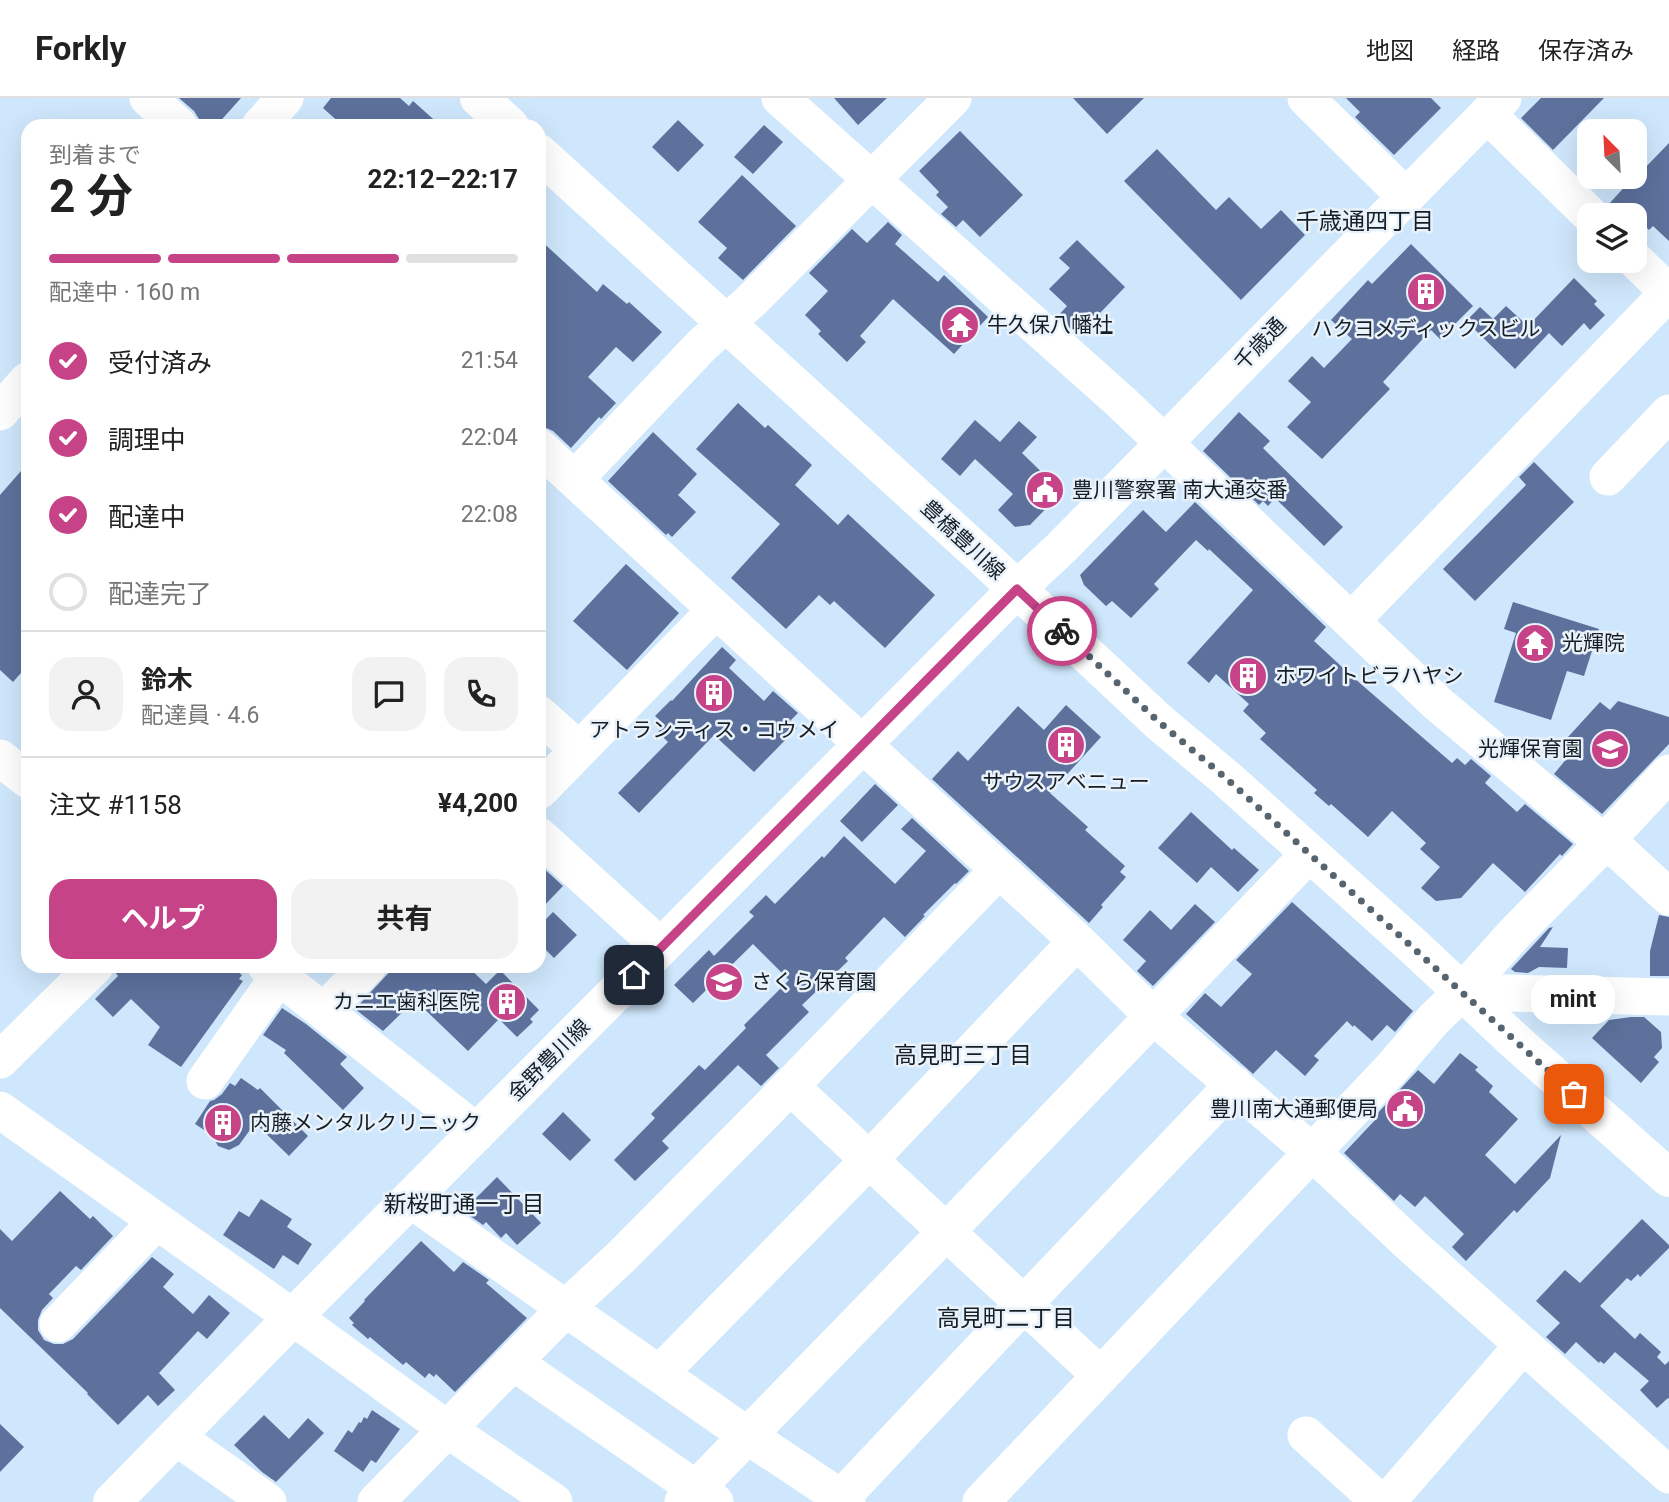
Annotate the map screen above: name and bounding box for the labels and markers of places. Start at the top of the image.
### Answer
building icon: ハクヨメディックスビル [1405,271,1447,313]
temple icon: 牛久保八幡社 [939,304,981,346]
place label: 牛久保八幡社 [987,313,1113,337]
place label: ハクヨメディックスビル [1312,317,1540,341]
public building icon: 豊川警察署 南大通交番 [1024,469,1066,511]
place label: 豊川警察署 南大通交番 [1072,478,1287,502]
temple icon: 光輝院 [1514,622,1556,664]
place label: 光輝院 [1562,631,1625,655]
building icon: ホワイトビラハヤシ [1227,655,1269,697]
place label: ホワイトビラハヤシ [1275,664,1464,688]
building icon: アトランティス・コウメイ [693,672,735,714]
place label: アトランティス・コウメイ [589,718,839,742]
building icon: サウスアベニュー [1045,724,1087,766]
school or university icon: 光輝保育園 [1589,728,1631,770]
place label: 光輝保育園 [1478,737,1583,761]
place label: サウスアベニュー [982,770,1150,794]
pin [604,945,664,1005]
school or university icon: さくら保育園 [703,961,745,1003]
place label: さくら保育園 [751,970,877,994]
callout: mint [1532,975,1616,1024]
building icon: カニエ歯科医院 [486,981,528,1023]
place label: カニエ歯科医院 [333,990,480,1014]
pin [1544,1064,1604,1124]
public building icon: 豊川南大通郵便局 [1384,1088,1426,1130]
place label: 豊川南大通郵便局 [1210,1097,1378,1121]
building icon: 内藤メンタルクリニック [202,1102,244,1144]
place label: 内藤メンタルクリニック [250,1111,481,1135]

